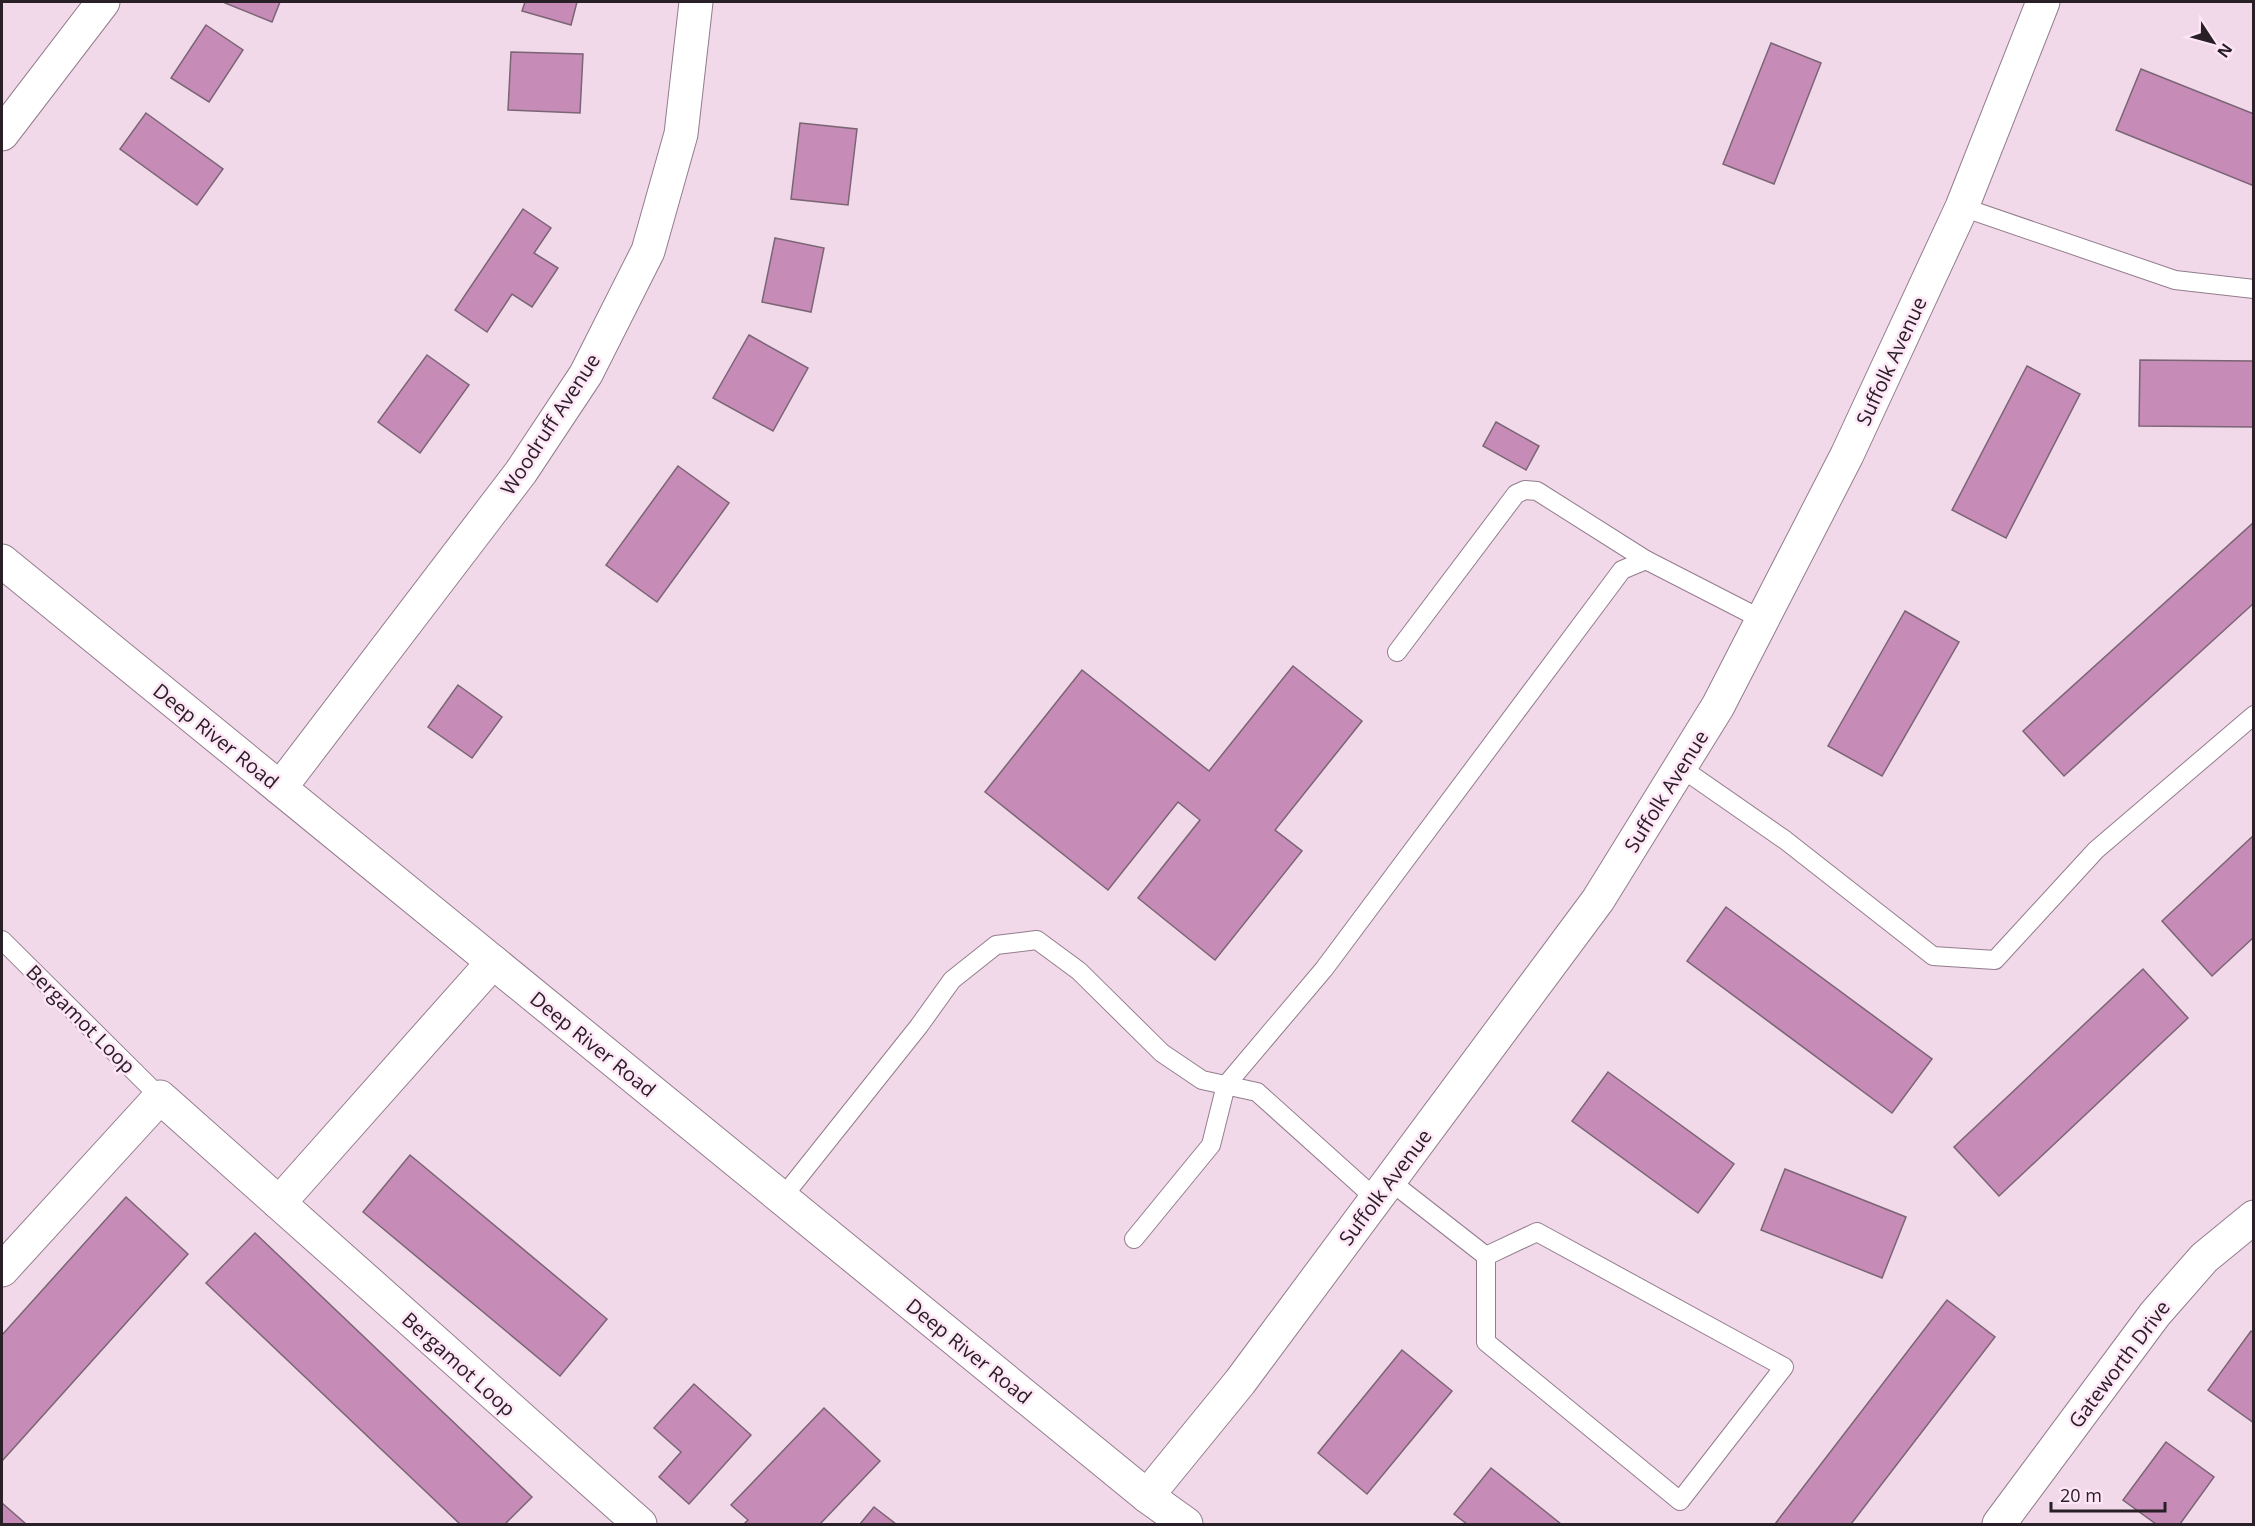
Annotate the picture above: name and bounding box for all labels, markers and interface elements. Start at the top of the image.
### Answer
north arrow [2183,12,2243,72]
text: N [2212,39,2238,63]
street label: Suffolk Avenue [1849,292,1933,430]
street label: Woodruff Avenue [494,348,606,500]
street label: Deep River Road [148,677,284,795]
street label: Suffolk Avenue [1618,725,1714,857]
street label: Bergamot Loop [21,959,141,1079]
street label: Deep River Road [525,985,661,1103]
street label: Suffolk Avenue [1332,1123,1438,1251]
street label: Deep River Road [901,1292,1037,1410]
street label: Gateworth Drive [2062,1295,2176,1433]
street label: Bergamot Loop [396,1306,522,1422]
scale bar [2051,1475,2165,1513]
text: 20 m [2060,1483,2102,1507]

